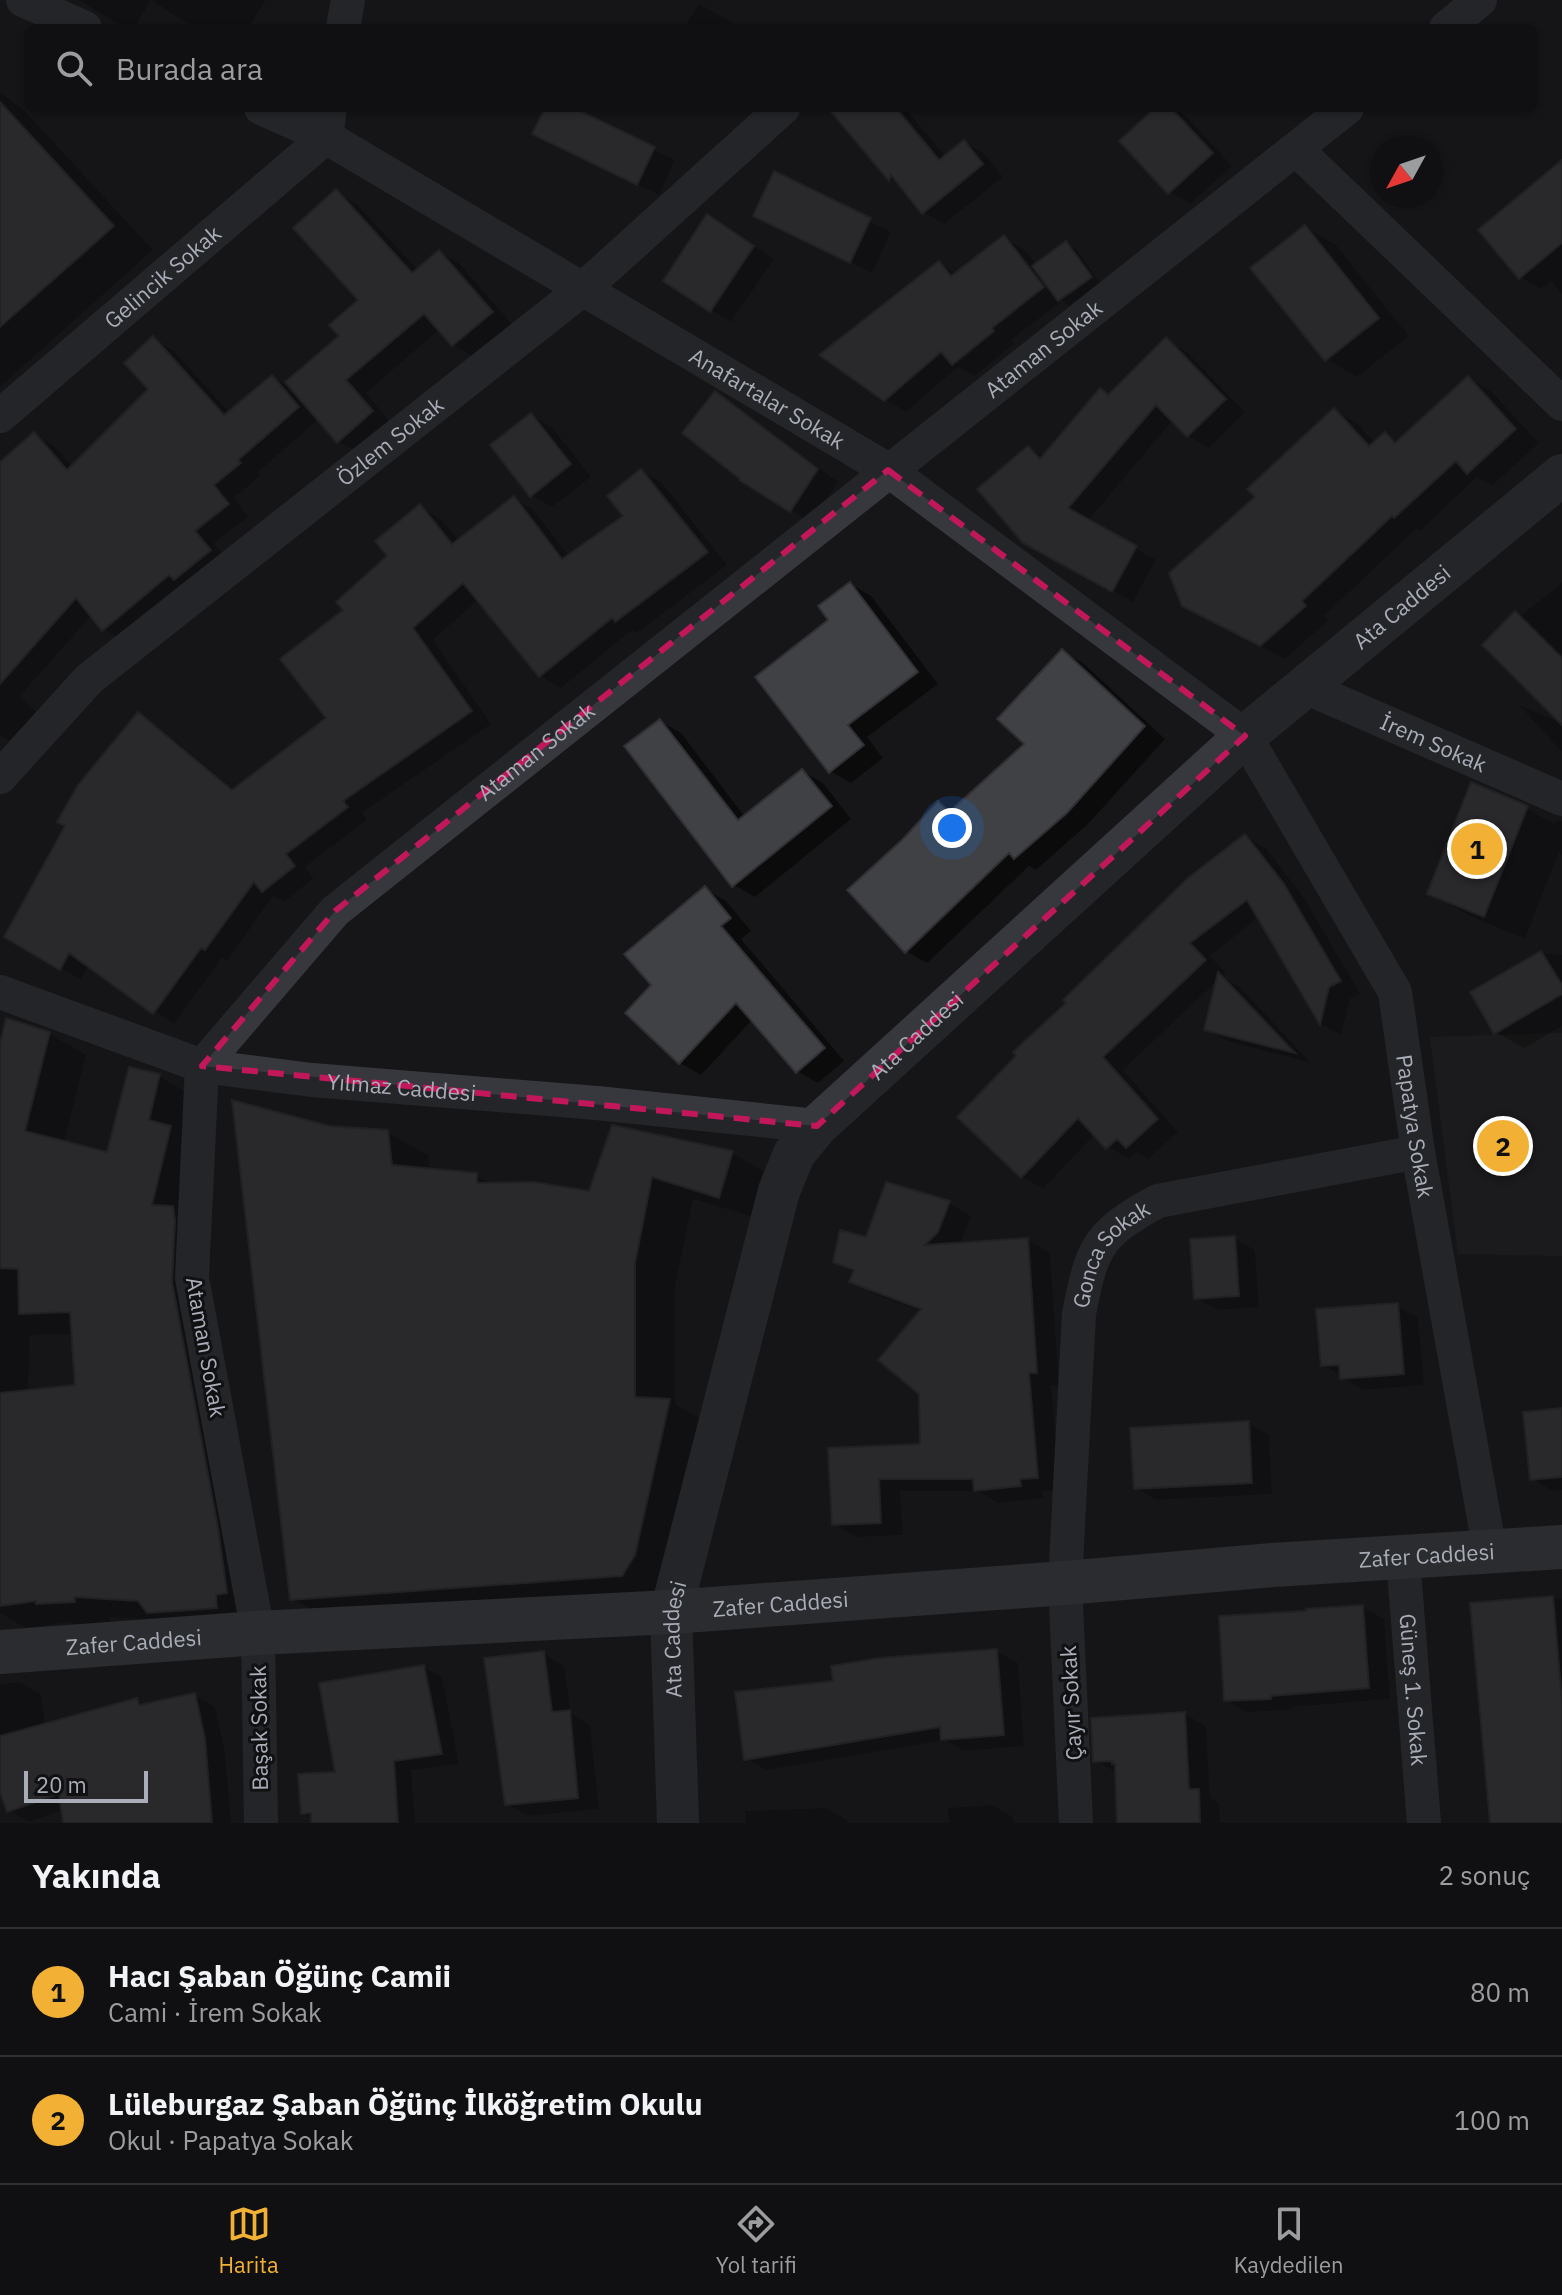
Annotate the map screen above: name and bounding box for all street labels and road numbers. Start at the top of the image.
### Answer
street label: Gelincik Sokak [98,218,227,335]
street label: Ataman Sokak [978,293,1108,404]
street label: Anafartalar Sokak [684,341,851,455]
street label: Özlem Sokak [330,390,449,492]
street label: Ata Caddesi [1347,558,1456,655]
street label: Ataman Sokak [471,695,601,807]
street label: İrem Sokak [1376,707,1492,779]
street label: Ata Caddesi [862,985,969,1086]
street label: Papatya Sokak [1390,1053,1441,1201]
street label: Yılmaz Caddesi [326,1066,477,1107]
street label: Gonca Sokak [1066,1193,1155,1311]
street label: Ataman Sokak [180,1274,233,1420]
street label: Zafer Caddesi [1358,1536,1495,1574]
street label: Ata Caddesi [656,1577,692,1699]
street label: Zafer Caddesi [711,1584,849,1623]
street label: Güneş 1. Sokak [1393,1612,1434,1767]
street label: Zafer Caddesi [65,1622,203,1661]
street label: Çayır Sokak [1053,1644,1088,1761]
street label: Başak Sokak [243,1665,274,1791]

